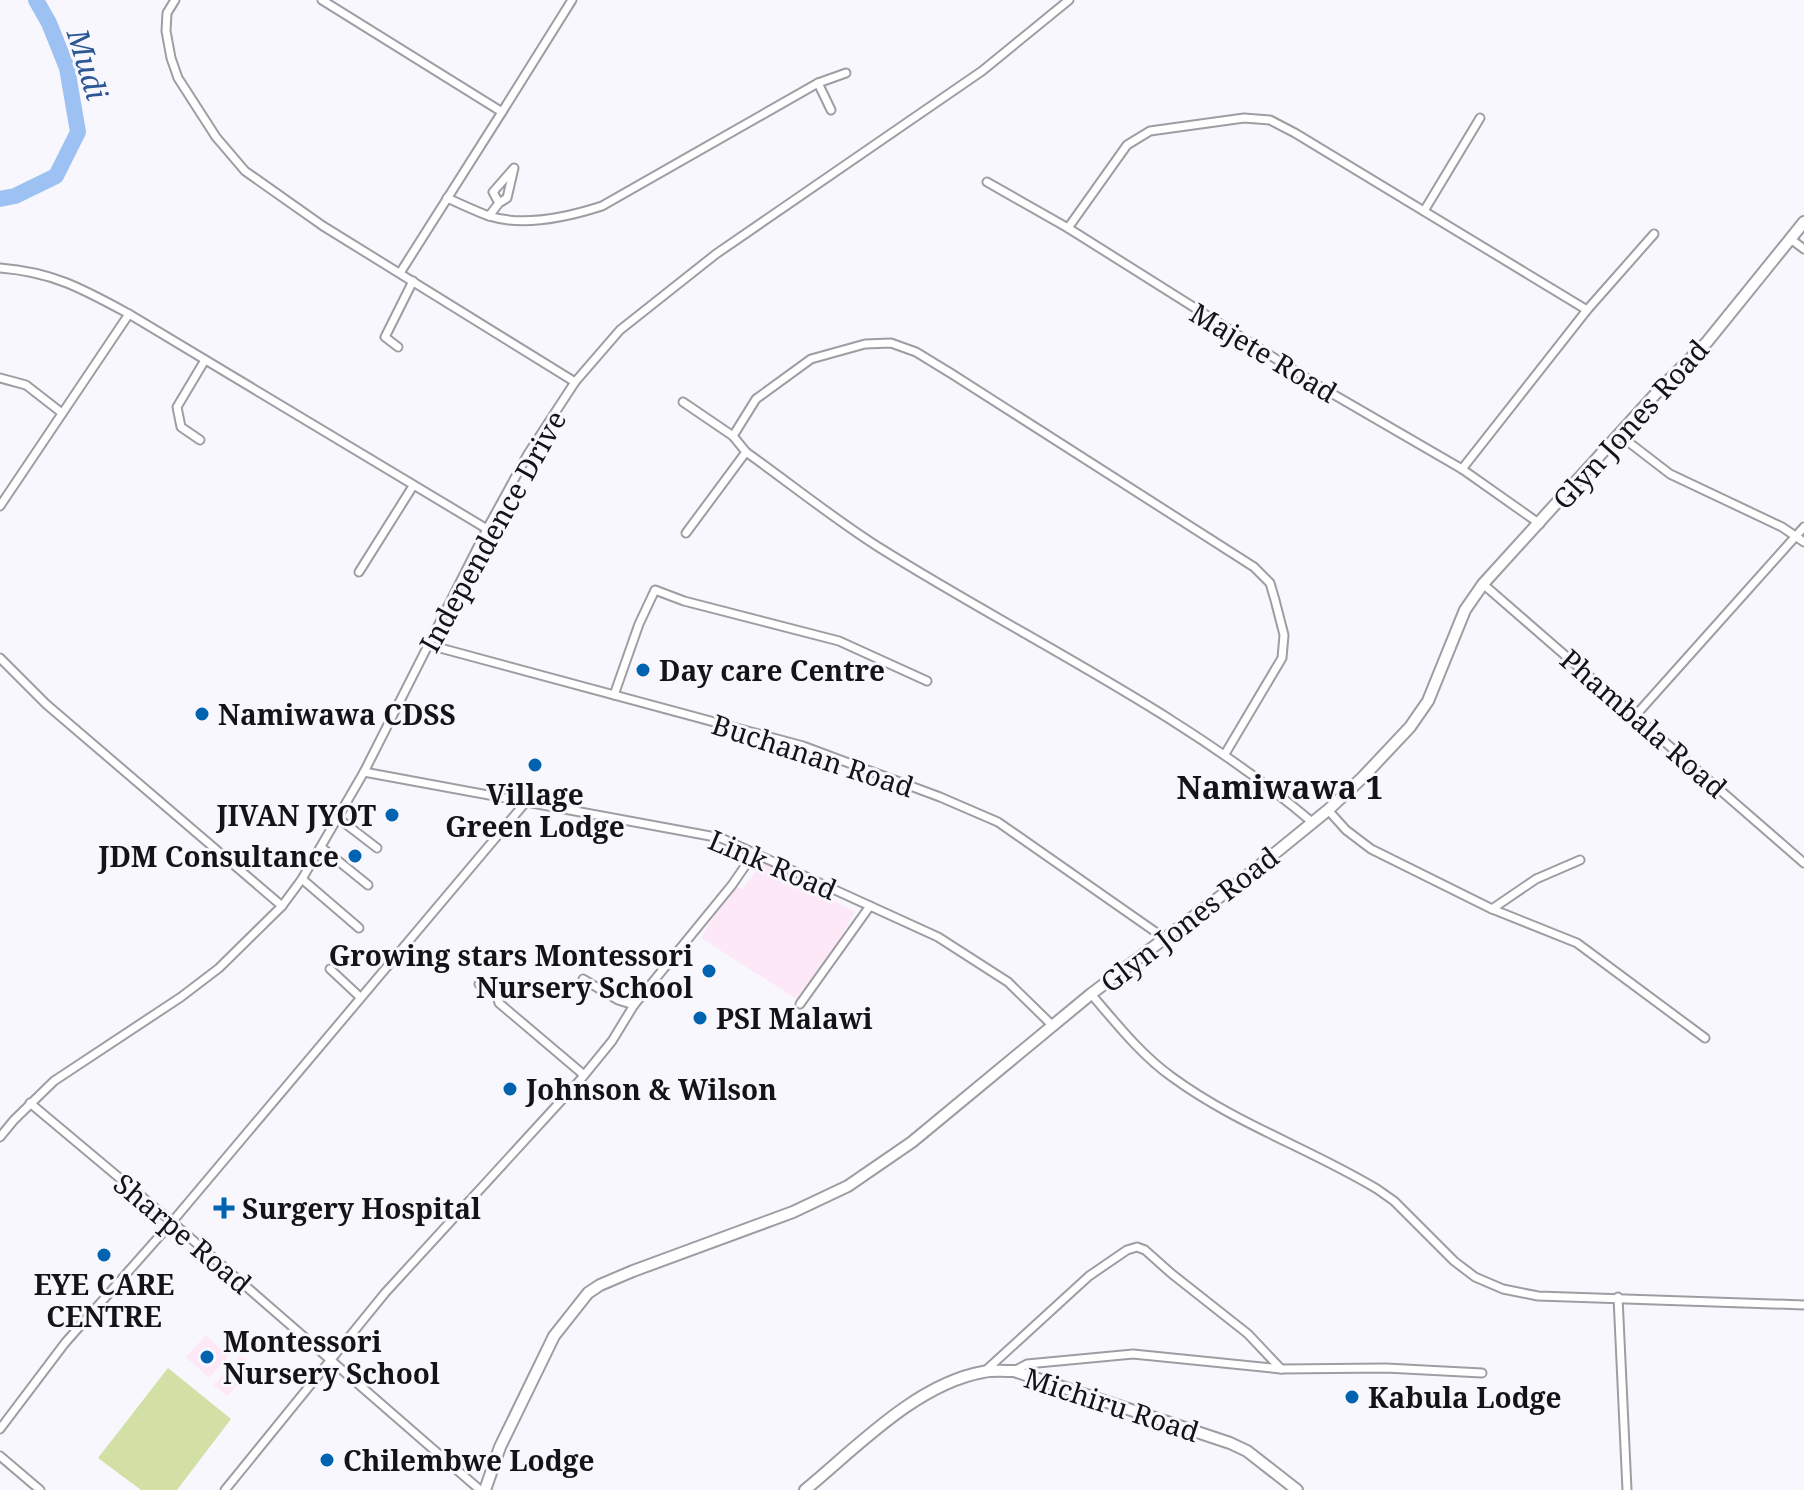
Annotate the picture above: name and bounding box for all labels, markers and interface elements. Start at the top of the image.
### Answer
water label: Mudi [57,22,118,105]
street label: Majete Road [1183,293,1345,411]
street label: Glyn Jones Road [1543,331,1717,517]
street label: Independence Drive [410,403,574,659]
street label: Phambala Road [1553,640,1735,806]
place label: Day care Centre [659,651,885,689]
marker: Day care Centre [634,661,652,679]
place label: Namiwawa CDSS [218,695,456,733]
street label: Buchanan Road [707,704,919,806]
marker: Namiwawa CDSS [193,705,211,723]
marker: Village Green Lodge [526,756,544,774]
district label: Namiwawa 1 [1177,765,1383,808]
place label: Village Green Lodge [445,775,625,845]
place label: JIVAN JYOT [216,796,376,834]
marker: JIVAN JYOT [383,806,401,824]
street label: Link Road [703,820,843,908]
place label: JDM Consultance [97,837,339,875]
street label: Glyn Jones Road [1092,837,1286,1001]
marker: JDM Consultance [346,847,364,865]
place label: Growing stars Montessori Nursery School [329,936,693,1006]
marker: Growing stars Montessori Nursery School [700,962,718,980]
place label: PSI Malawi [716,999,873,1037]
marker: PSI Malawi [691,1009,709,1027]
place label: Johnson & Wilson [525,1070,777,1108]
marker: Johnson & Wilson [501,1080,519,1098]
street label: Sharpe Road [106,1164,260,1302]
place label: Surgery Hospital [242,1189,481,1227]
marker: Surgery Hospital [213,1197,235,1219]
marker: EYE CARE CENTRE [95,1246,113,1264]
place label: EYE CARE CENTRE [34,1265,174,1335]
place label: Montessori Nursery School [223,1322,440,1392]
marker: Montessori Nursery School [198,1348,216,1366]
street label: Michiru Road [1020,1358,1204,1450]
place label: Kabula Lodge [1368,1378,1562,1416]
marker: Kabula Lodge [1343,1388,1361,1406]
place label: Chilembwe Lodge [343,1441,595,1479]
marker: Chilembwe Lodge [318,1451,336,1469]

